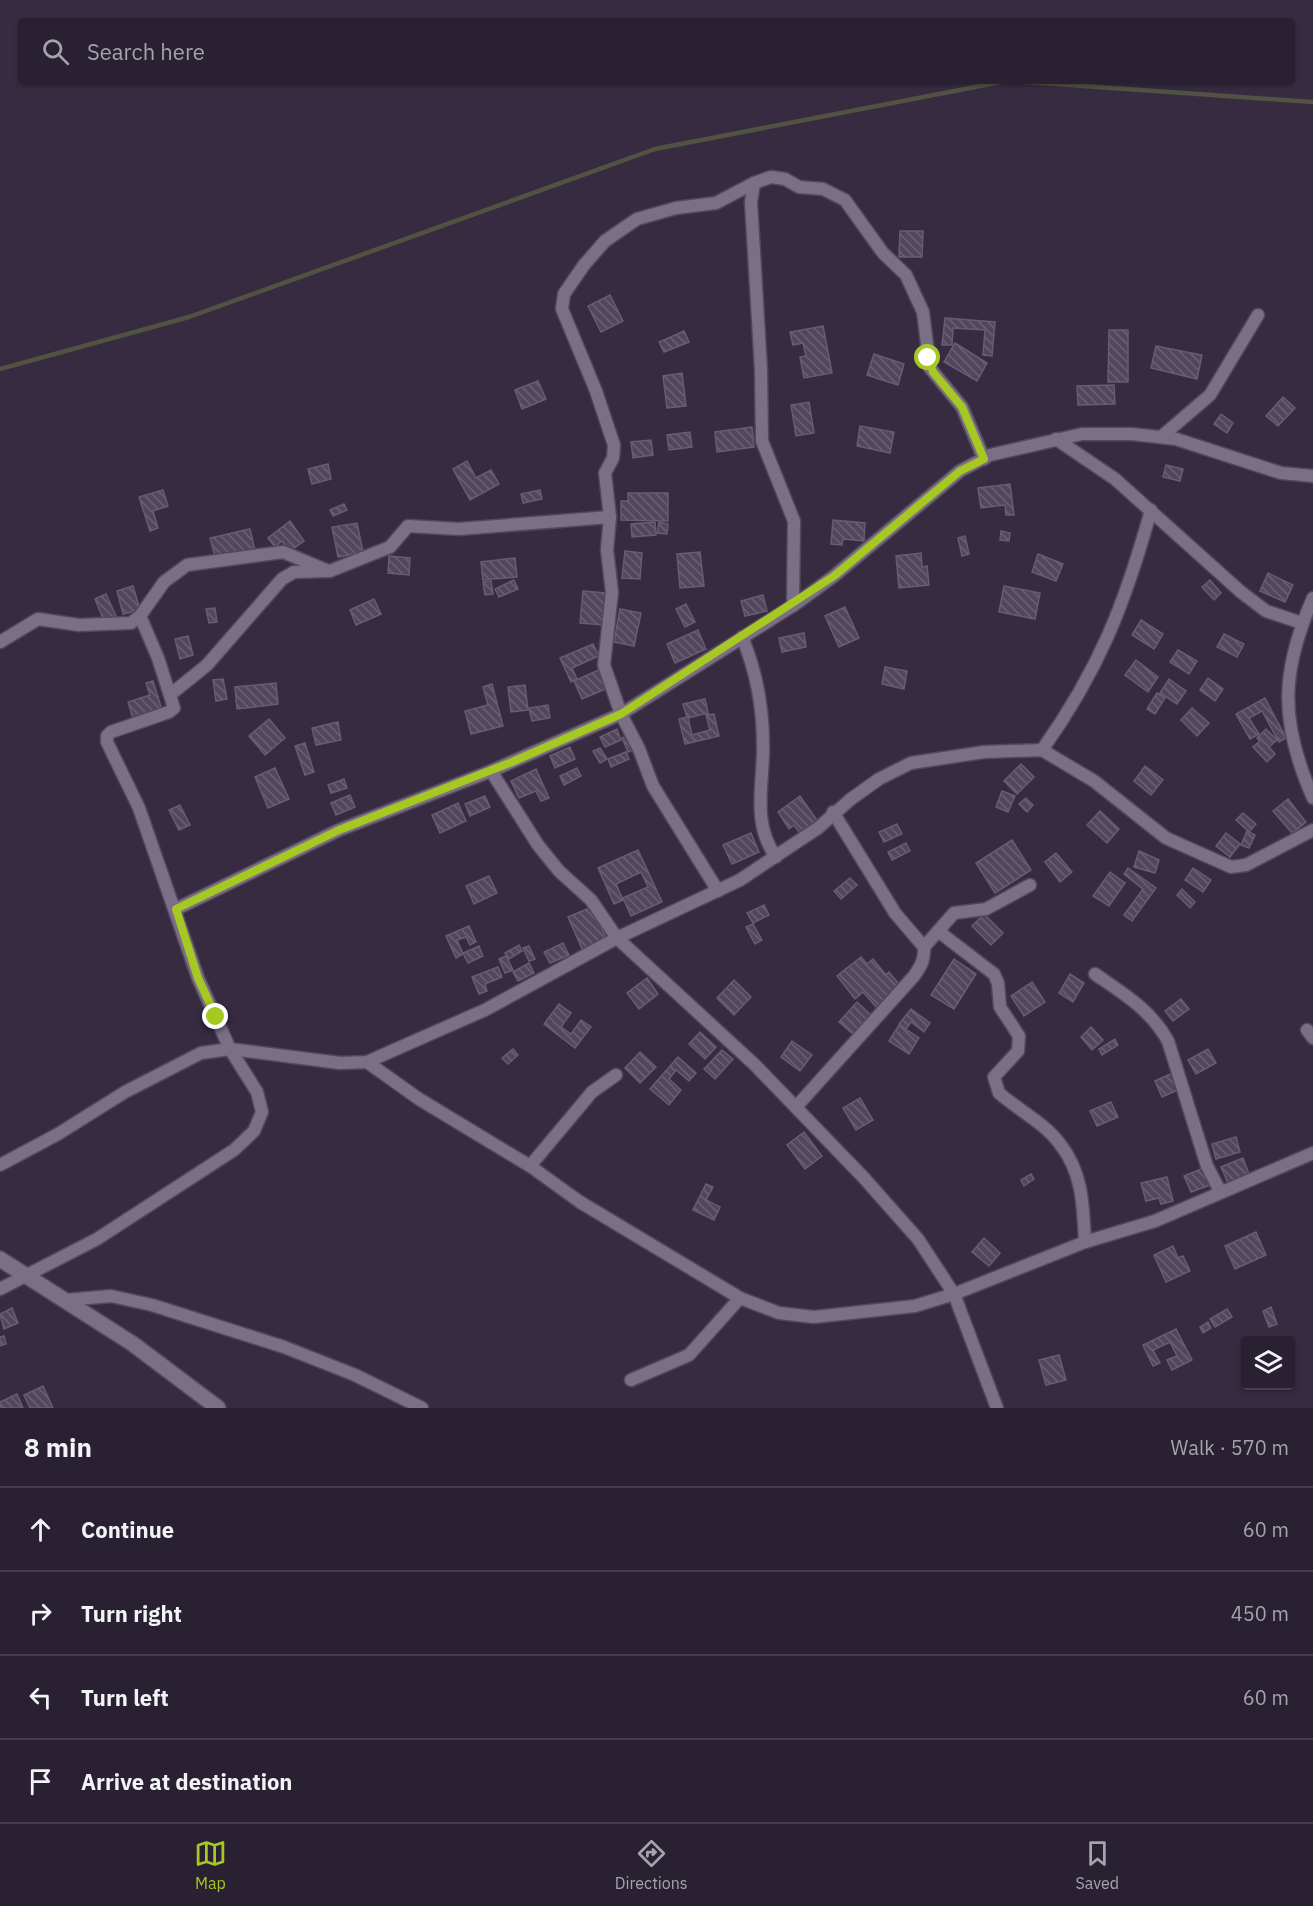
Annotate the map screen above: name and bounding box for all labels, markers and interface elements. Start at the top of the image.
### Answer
search box [18,18,1295,84]
icon: search [39,35,72,68]
text: Search here [87,37,205,66]
route start [914,344,940,370]
route end [202,1003,228,1029]
map controls [1241,1336,1295,1390]
button: layers [1241,1336,1295,1390]
text: 8 min [24,1430,92,1464]
text: Walk · 570 m [1171,1434,1289,1461]
icon: ahead [24,1513,57,1546]
text: Continue [81,1515,174,1544]
text: 60 m [1243,1516,1289,1543]
icon: right [24,1597,57,1630]
text: Turn right [81,1599,182,1628]
text: 450 m [1231,1600,1289,1627]
icon: left [24,1681,57,1714]
text: Turn left [81,1683,169,1712]
text: 60 m [1243,1684,1289,1711]
icon: arrive [24,1765,57,1798]
text: Arrive at destination [81,1767,292,1796]
tab: Map [194,1837,227,1893]
tab: Directions [615,1837,688,1893]
tab: Saved [1076,1837,1119,1893]

